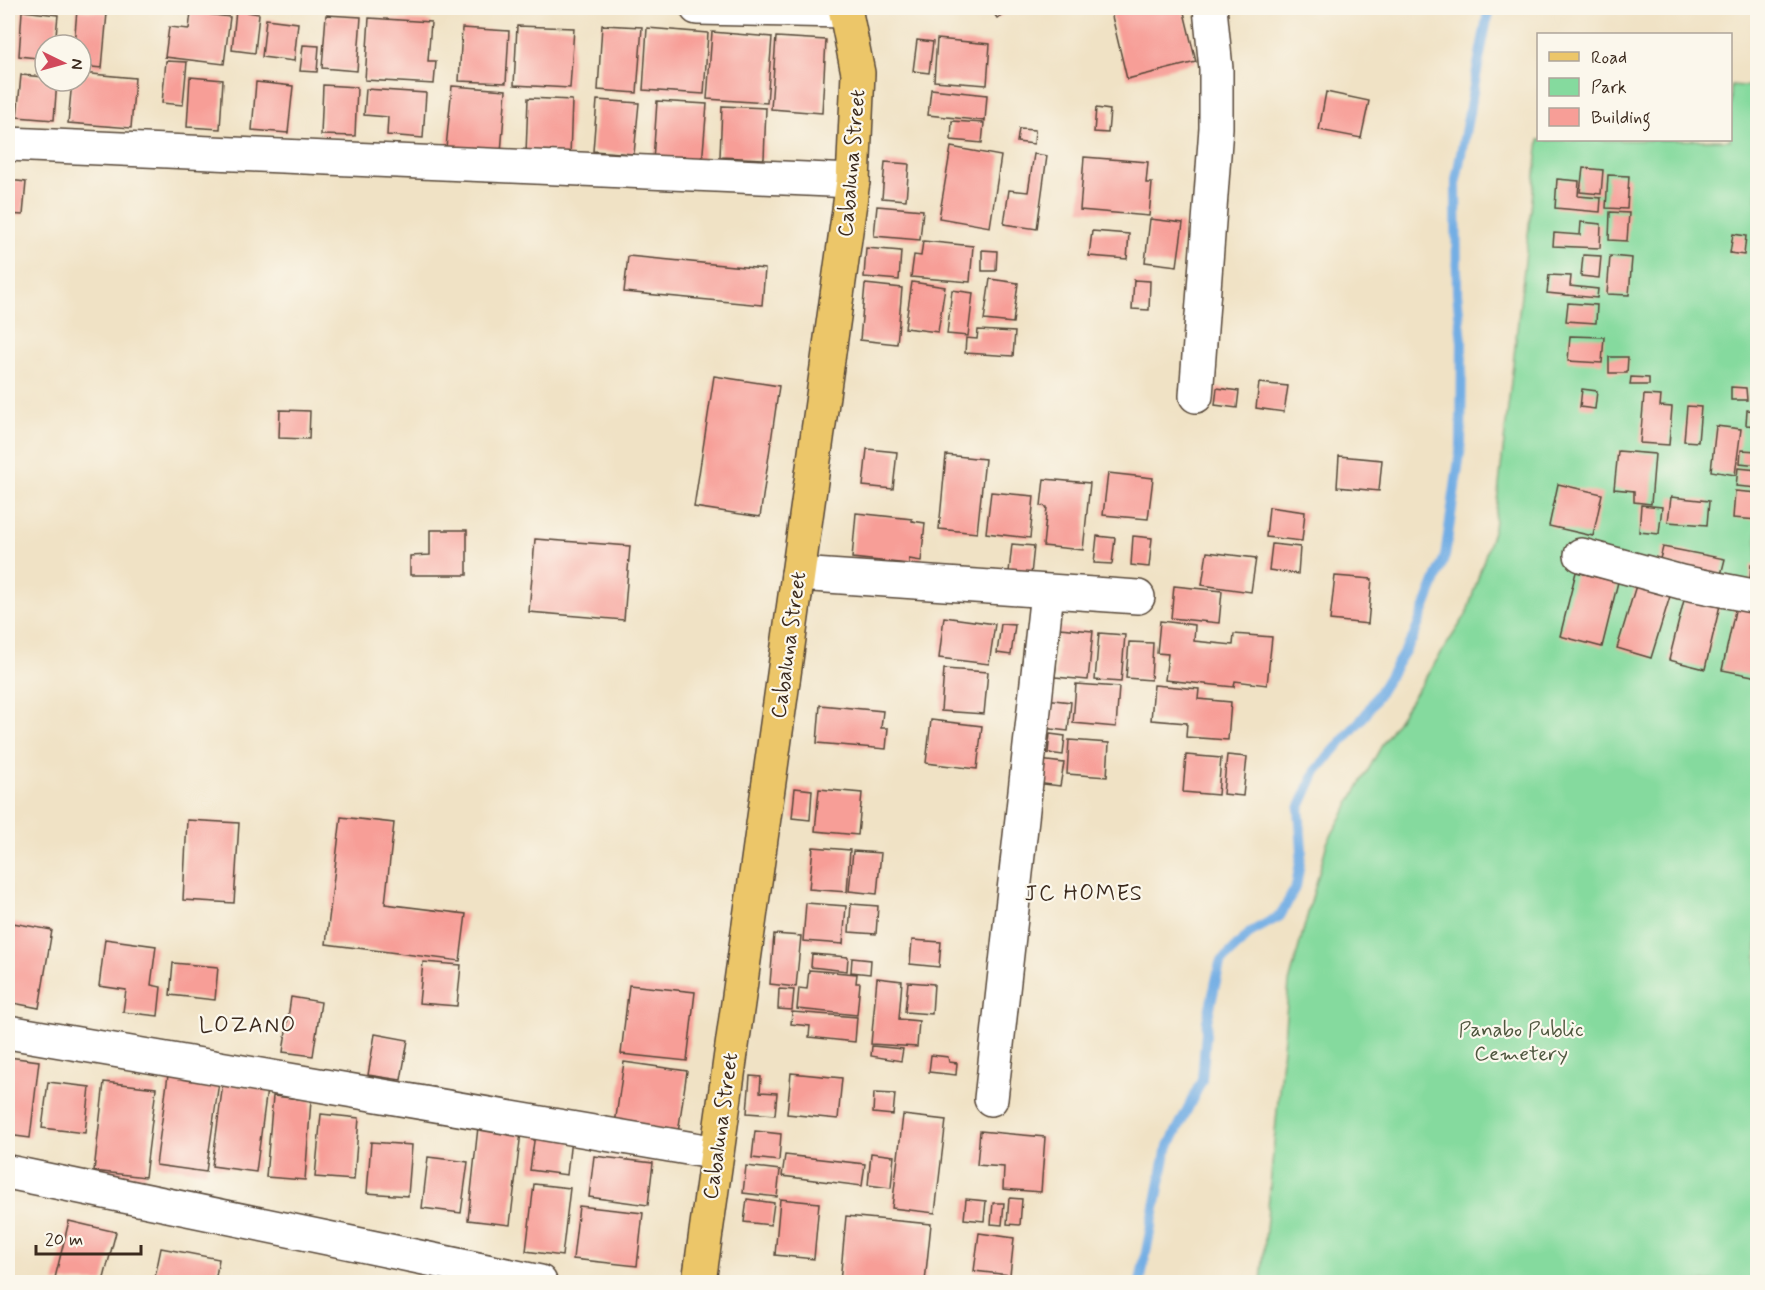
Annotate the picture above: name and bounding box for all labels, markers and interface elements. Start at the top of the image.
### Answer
north arrow [33,33,93,93]
legend [1537,33,1732,141]
text: Road [1591,46,1627,70]
text: N [66,58,87,70]
text: Park [1591,76,1627,100]
street label: Cabaluna Street [832,88,872,238]
text: Building [1591,106,1651,132]
street label: Cabaluna Street [765,570,813,720]
district label: JC HOMES [1025,880,1143,908]
district label: LOZANO [199,1012,297,1040]
park label: Panabo Public Cemetery [1459,1016,1583,1068]
street label: Cabaluna Street [697,1051,745,1201]
scale bar [36,1218,141,1256]
text: 20 m [45,1228,83,1252]

